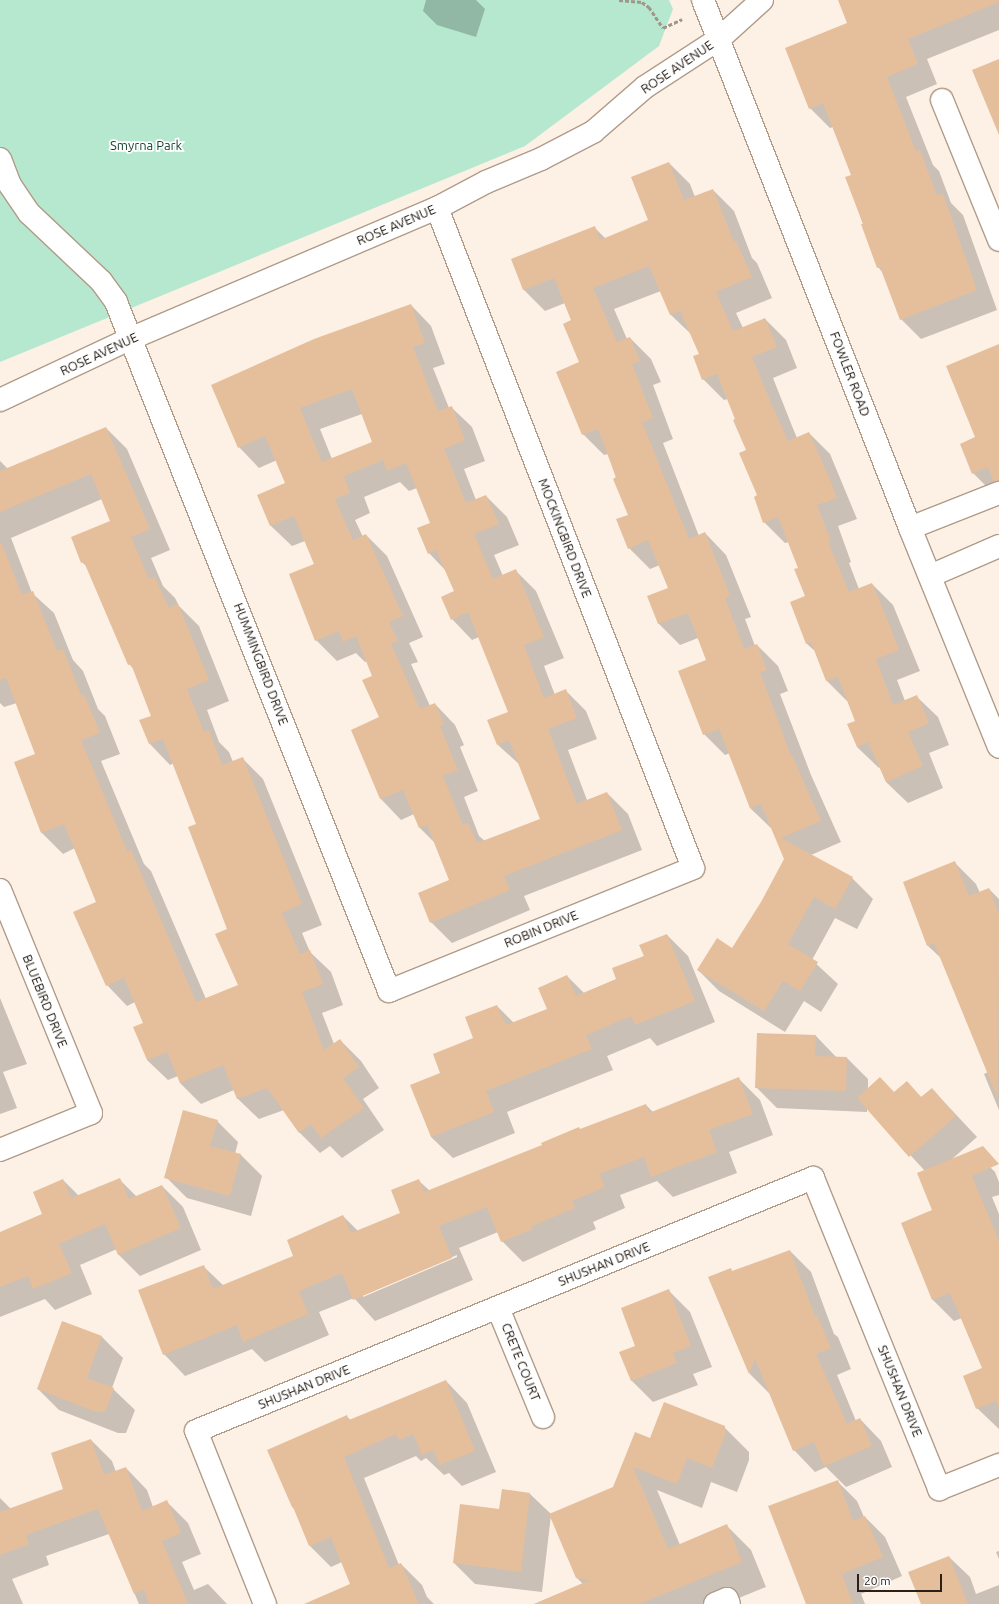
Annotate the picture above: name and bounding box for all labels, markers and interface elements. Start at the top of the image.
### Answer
street label: ROSE AVENUE [638,37,716,97]
park label: Smyrna Park [110,137,182,153]
street label: ROSE AVENUE [354,201,438,249]
street label: ROSE AVENUE [58,329,140,379]
street label: FOWLER ROAD [827,329,873,419]
street label: MOCKINGBIRD DRIVE [535,476,595,600]
street label: HUMMINGBIRD DRIVE [230,601,292,727]
street label: ROBIN DRIVE [502,907,580,951]
street label: BLUEBIRD DRIVE [19,952,71,1050]
street label: SHUSHAN DRIVE [556,1239,652,1289]
street label: CRETE COURT [498,1321,544,1403]
street label: SHUSHAN DRIVE [875,1343,925,1439]
street label: SHUSHAN DRIVE [256,1362,352,1412]
scale bar [859,1566,944,1592]
text: 20 m [864,1574,891,1587]

